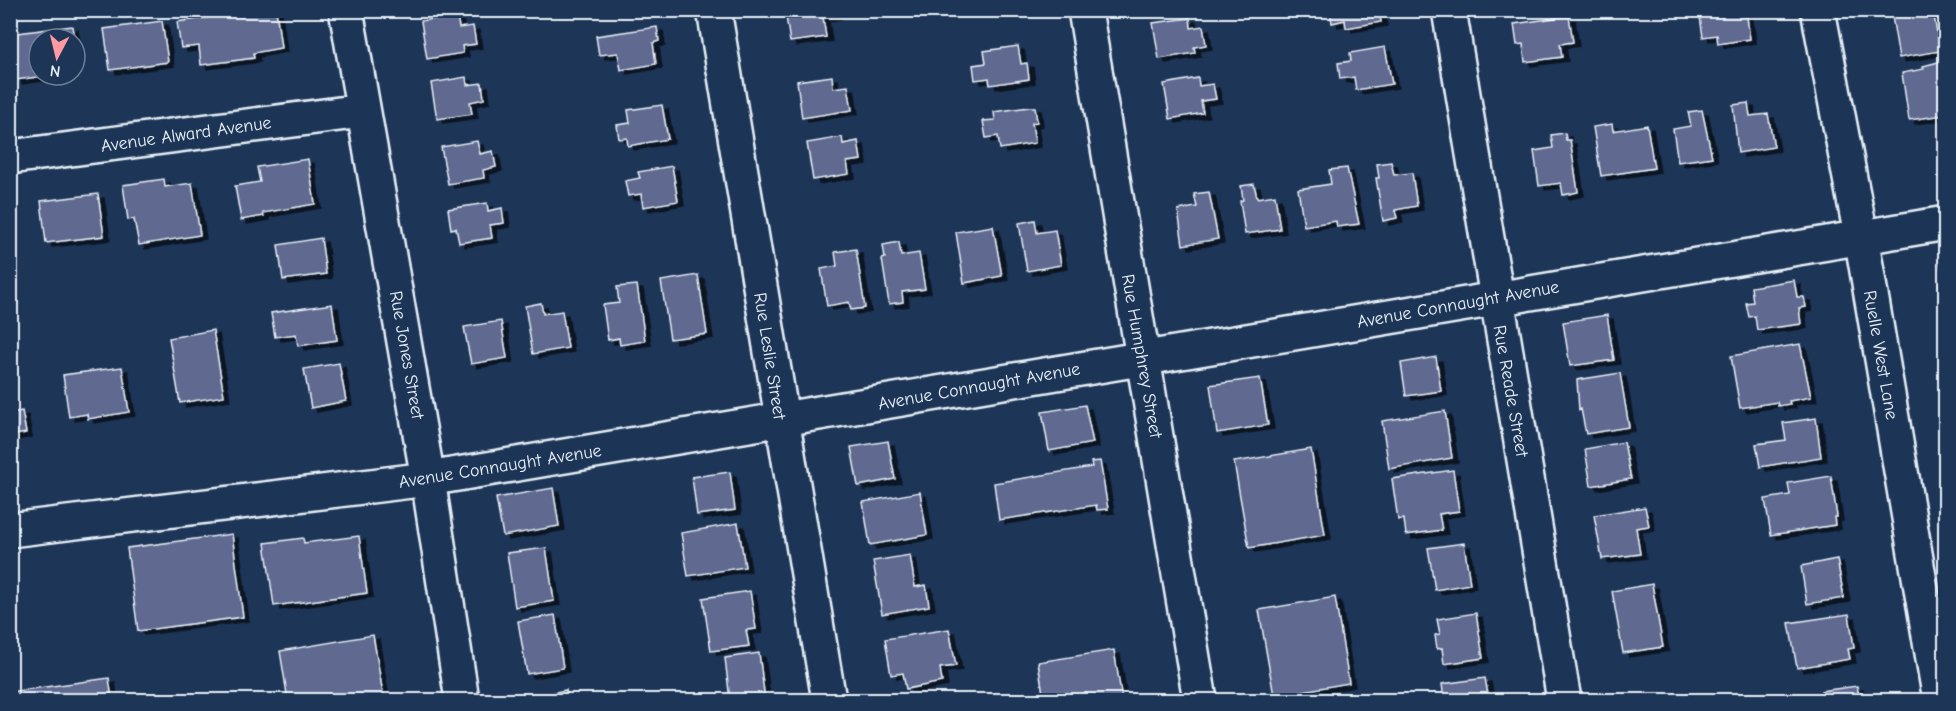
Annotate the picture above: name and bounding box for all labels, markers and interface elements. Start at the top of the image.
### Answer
north arrow [27,27,87,87]
text: N [49,61,62,80]
street label: Avenue Alward Avenue [99,112,273,157]
street label: Rue Humphrey Street [1117,272,1166,441]
street label: Avenue Connaught Avenue [1355,276,1561,333]
street label: Rue Jones Street [385,289,428,422]
street label: Ruelle West Lane [1859,289,1902,421]
street label: Rue Leslie Street [749,291,790,422]
street label: Rue Reade Street [1489,324,1533,459]
street label: Avenue Connaught Avenue [876,358,1082,415]
street label: Avenue Connaught Avenue [397,440,603,493]

